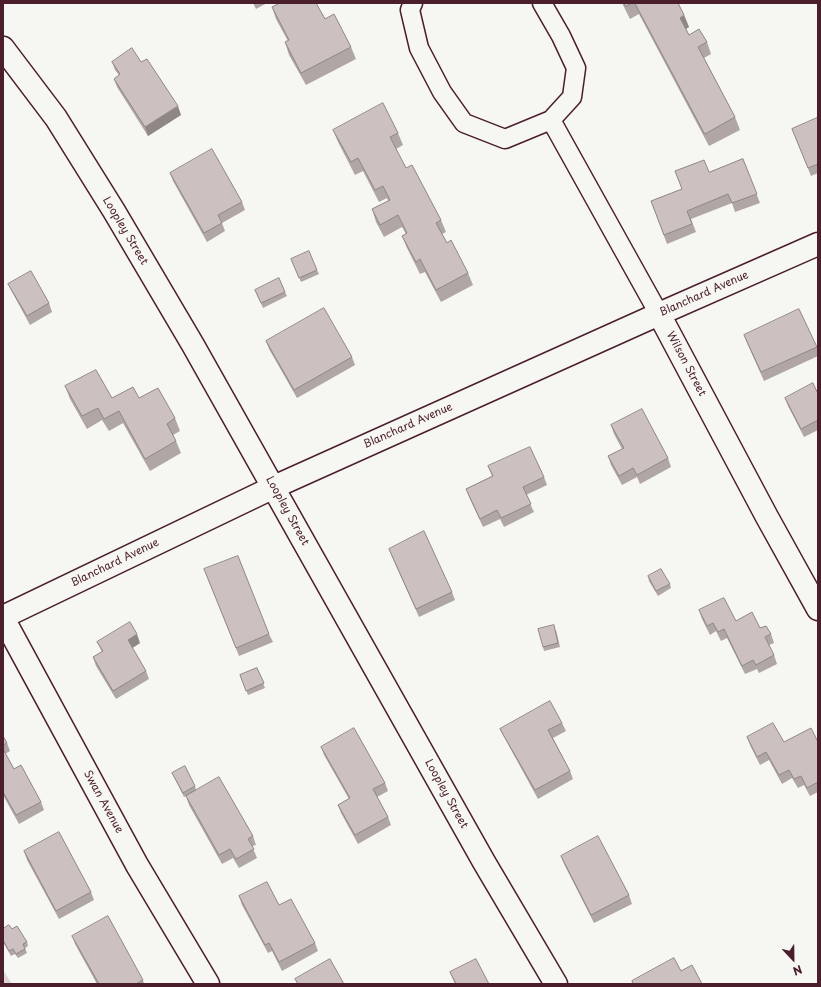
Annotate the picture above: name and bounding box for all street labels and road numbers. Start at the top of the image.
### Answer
street label: Loopley Street [99,195,151,267]
street label: Blanchard Avenue [657,268,751,320]
street label: Wilson Street [663,329,709,399]
street label: Blanchard Avenue [361,400,455,452]
street label: Loopley Street [263,474,311,548]
street label: Blanchard Avenue [69,536,161,590]
street label: Loopley Street [422,757,470,831]
street label: Swan Avenue [80,768,126,836]

